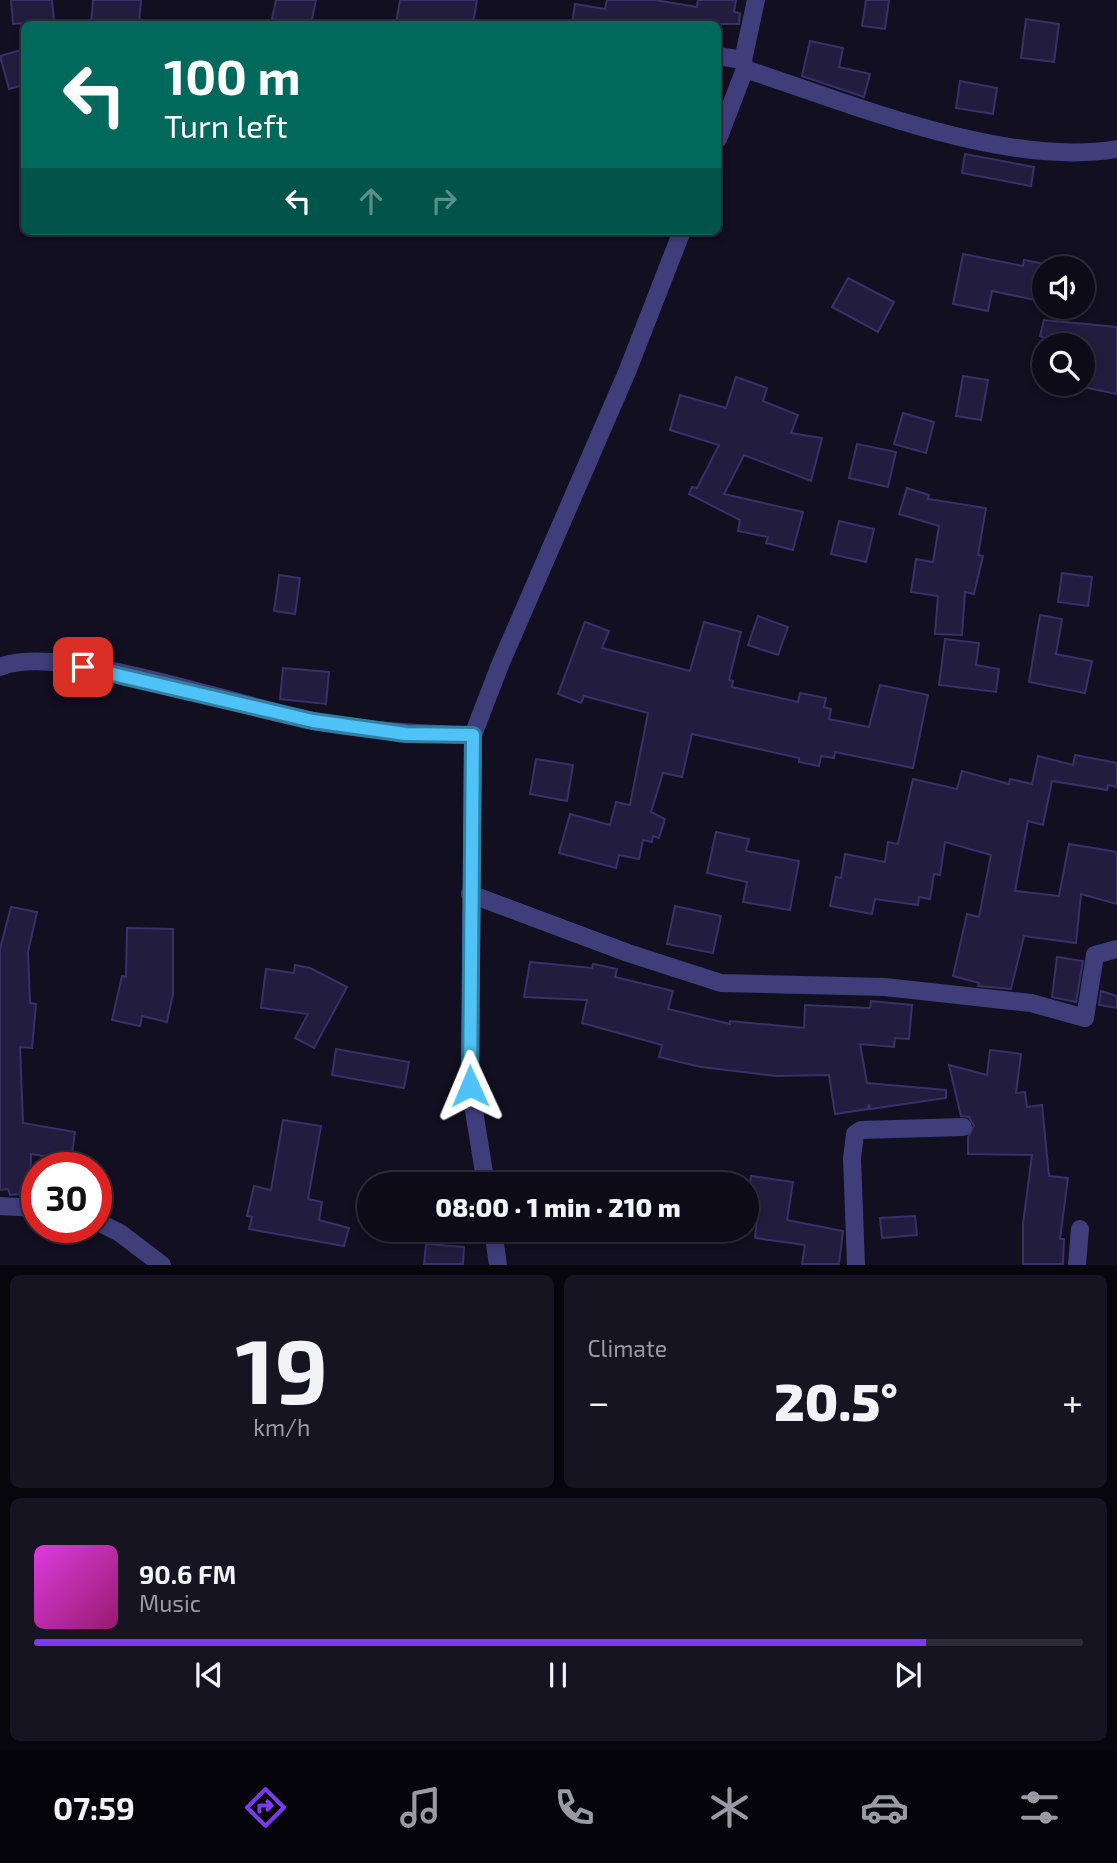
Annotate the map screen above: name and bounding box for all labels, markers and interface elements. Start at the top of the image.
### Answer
text: 100 m [164,46,301,105]
icon: left [49,49,140,140]
text: Turn left [164,106,288,144]
icon: left [279,182,317,220]
icon: ahead [352,182,390,220]
icon: right [425,182,463,220]
map controls [1032,256,1095,396]
button: sound [1032,256,1095,319]
button: search [1032,333,1095,396]
pin [53,637,113,697]
icon: arrive [64,648,102,686]
position arrow [433,1049,507,1123]
speed limit sign: 30 [21,1152,112,1243]
text: 08:00 · 1 min · 210 m [435,1191,681,1222]
text: 19 [235,1313,328,1422]
text: Climate [588,1334,667,1362]
text: 20.5° [774,1369,898,1431]
text: − [588,1378,610,1424]
text: + [1062,1378,1083,1424]
text: km/h [253,1413,310,1441]
text: 90.6 FM [139,1558,236,1589]
text: Music [139,1589,201,1617]
icon: previous [190,1656,228,1694]
icon: pause [539,1656,577,1694]
icon: next [889,1656,927,1694]
icon: directions [241,1783,290,1832]
icon: music [396,1783,445,1832]
icon: phone [550,1783,599,1832]
icon: climate [705,1783,754,1832]
icon: car [860,1783,909,1832]
icon: filters [1015,1783,1064,1832]
text: 07:59 [53,1788,135,1826]

